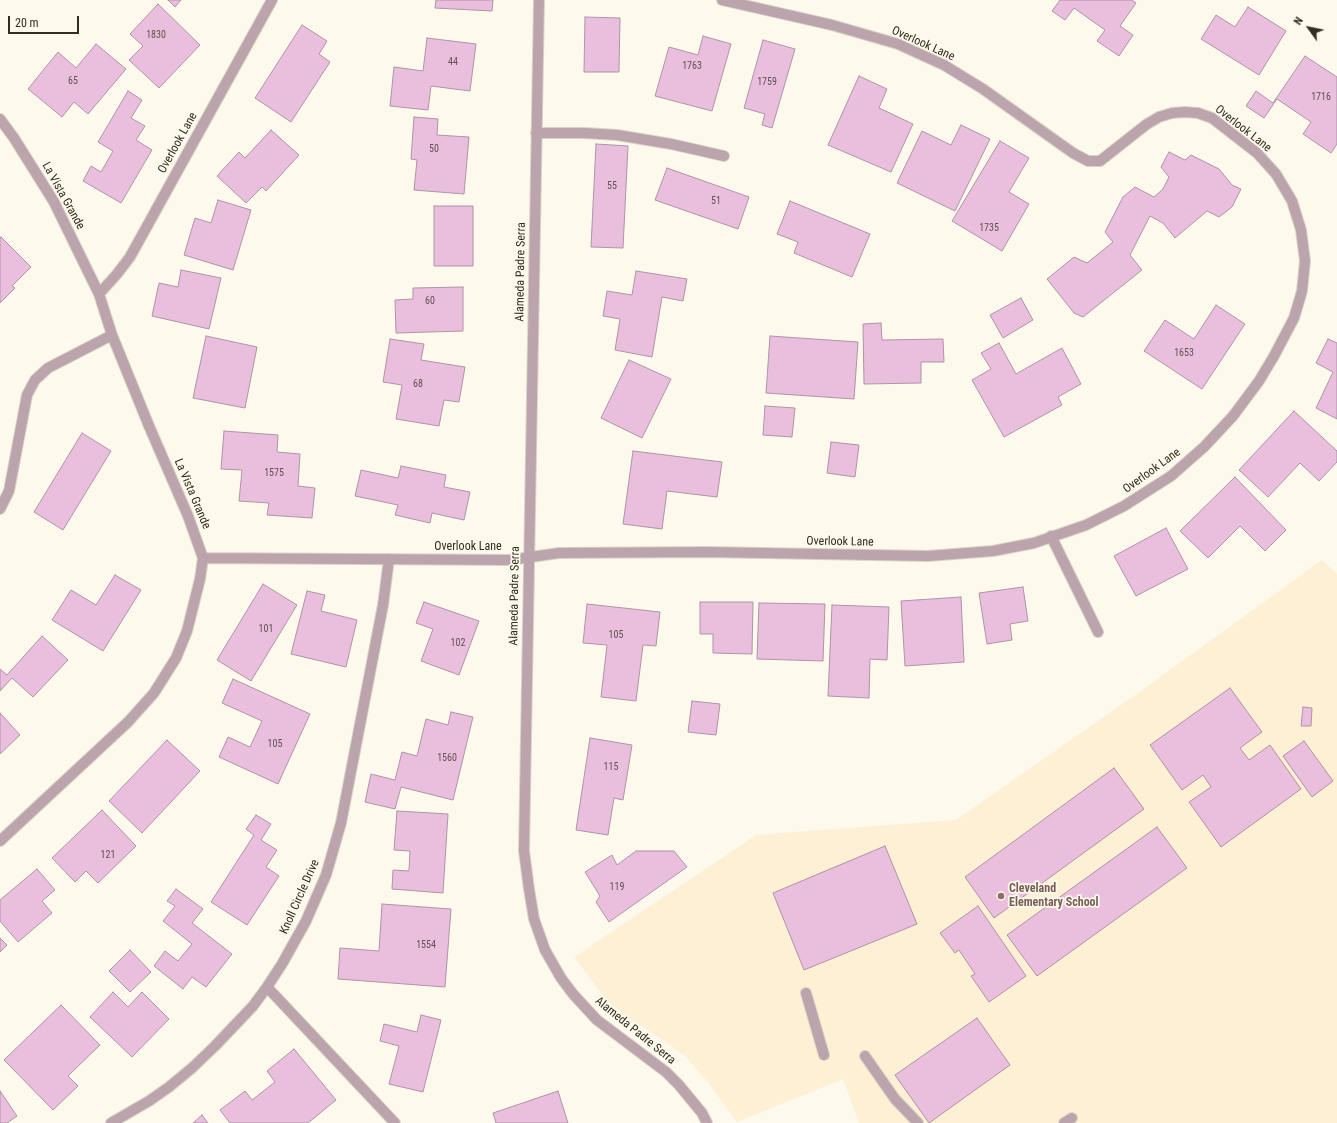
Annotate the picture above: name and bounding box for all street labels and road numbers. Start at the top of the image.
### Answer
street label: Overlook Lane [889,24,957,64]
street label: Overlook Lane [1212,103,1274,155]
street label: Overlook Lane [155,110,201,176]
street label: La Vista Grande [39,160,87,232]
street label: Alameda Padre Serra [513,222,529,322]
street label: Overlook Lane [1121,445,1183,497]
street label: La Vista Grande [171,457,213,531]
street label: Overlook Lane [806,534,874,550]
street label: Overlook Lane [434,540,502,554]
street label: Alameda Padre Serra [507,546,523,646]
street label: Knoll Circle Drive [277,857,323,937]
street label: Alameda Padre Serra [592,994,678,1068]

